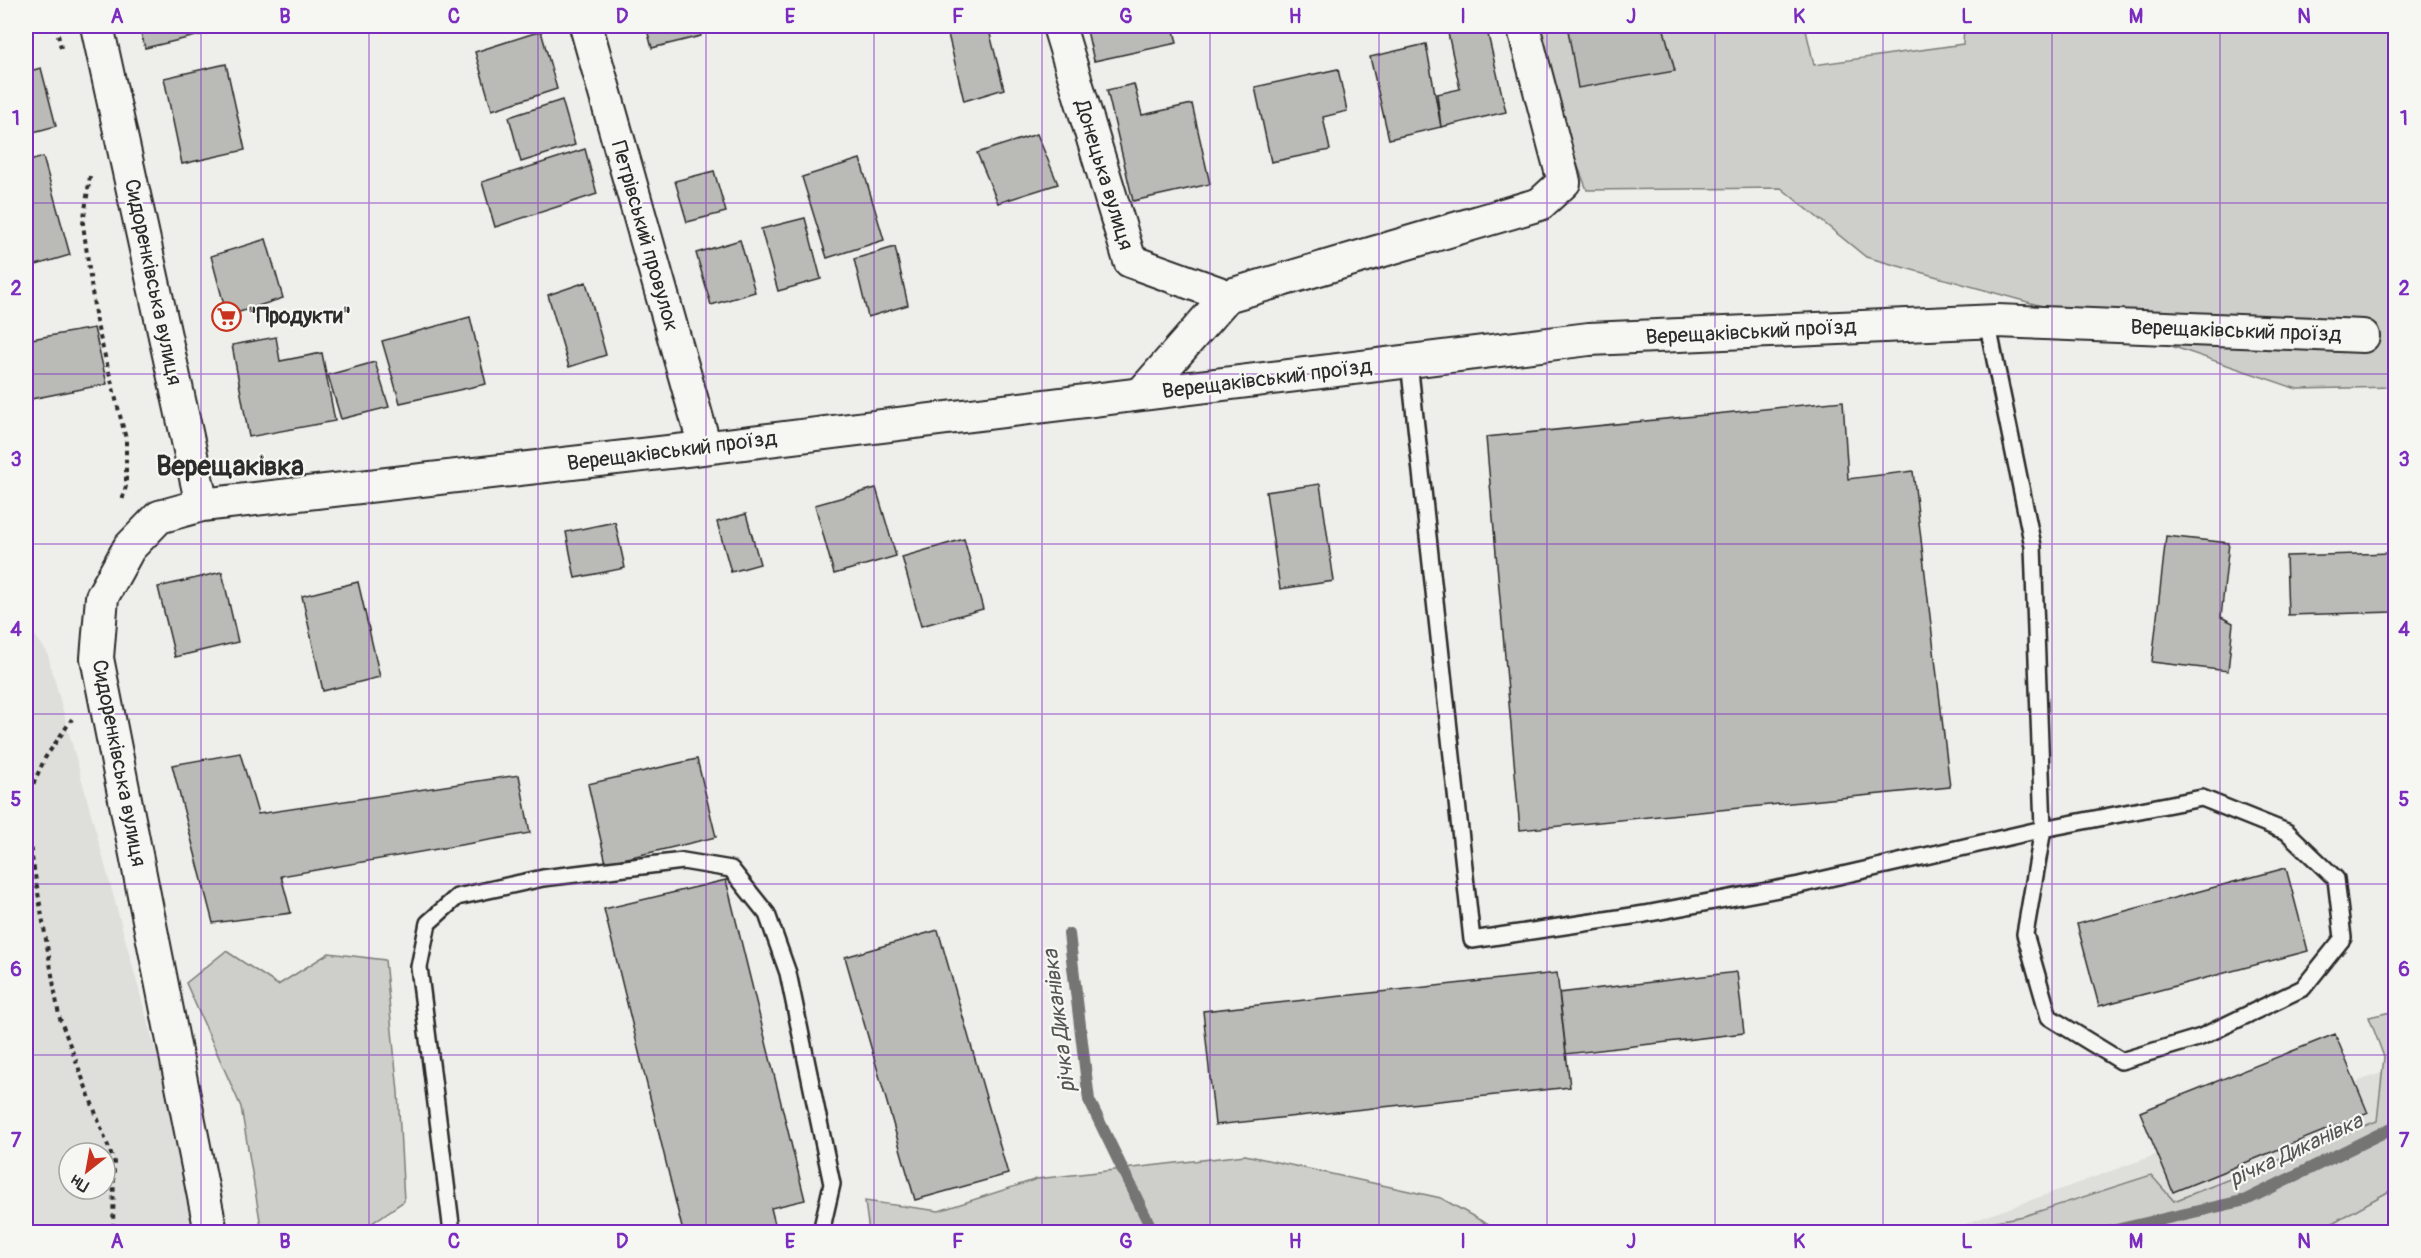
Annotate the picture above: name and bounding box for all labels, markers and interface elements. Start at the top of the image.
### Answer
text: A [111,4,124,29]
text: B [279,4,291,29]
text: C [448,4,460,29]
text: D [616,4,629,29]
text: E [785,4,796,29]
text: F [952,4,964,29]
text: G [1119,4,1133,29]
text: H [1289,4,1302,29]
text: I [1460,4,1466,29]
text: J [1626,4,1636,29]
text: K [1793,4,1805,29]
text: L [1961,4,1973,29]
text: M [2129,4,2143,29]
text: N [2297,4,2311,29]
street label: Донецька вулиця [1068,96,1140,253]
text: 1 [12,106,20,131]
text: 1 [2400,106,2408,131]
street label: Петрівський провулок [605,138,685,335]
street label: Сидоренківська вулиця [118,176,188,388]
text: 2 [10,276,22,301]
text: 2 [2398,276,2410,301]
supermarket icon: "Продукти" [211,300,243,332]
place label: "Продукти" [248,303,351,330]
street label: Верещаківський проїзд [1645,313,1857,351]
street label: Верещаківський проїзд [2130,314,2342,348]
street label: Верещаківський проїзд [1161,353,1374,405]
street label: Верещаківський проїзд [566,425,779,477]
text: 3 [10,447,22,472]
text: 3 [2398,447,2410,472]
district label: Верещаківка [156,450,304,483]
text: 4 [10,617,22,642]
text: 4 [2398,617,2410,642]
street label: Сидоренківська вулиця [86,657,152,869]
text: 5 [11,787,22,812]
text: 5 [2399,787,2410,812]
water label: річка Диканівка [1036,946,1082,1094]
text: 6 [10,957,22,982]
text: 6 [2398,957,2410,982]
water label: річка Диканівка [2225,1106,2369,1193]
text: 7 [11,1128,22,1153]
text: 7 [2399,1128,2410,1153]
north arrow [57,1141,117,1201]
text: Пн [67,1170,92,1196]
text: A [111,1229,124,1254]
text: B [279,1229,291,1254]
text: C [448,1229,460,1254]
text: D [616,1229,629,1254]
text: E [785,1229,796,1254]
text: F [952,1229,964,1254]
text: G [1119,1229,1133,1254]
text: H [1289,1229,1302,1254]
text: I [1460,1229,1466,1254]
text: J [1626,1229,1636,1254]
text: K [1793,1229,1805,1254]
text: L [1961,1229,1973,1254]
text: M [2129,1229,2143,1254]
text: N [2297,1229,2311,1254]

